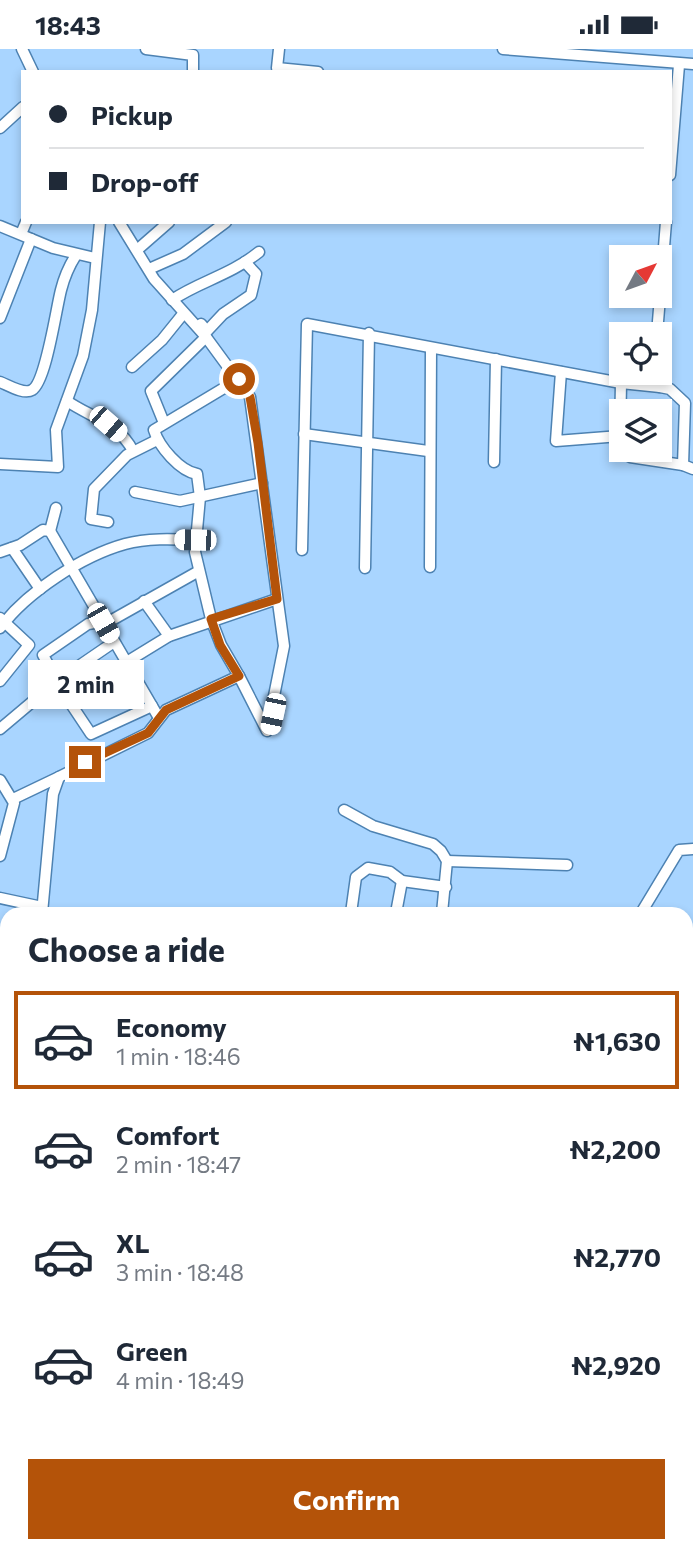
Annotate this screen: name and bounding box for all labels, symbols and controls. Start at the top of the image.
text: 18:43 [35,9,101,40]
text: Pickup [91,99,173,130]
text: Drop-off [91,166,198,197]
north arrow [609,245,672,308]
map controls [609,245,672,462]
button: locate [609,322,672,385]
route start [223,363,255,395]
button: layers [609,399,672,462]
car [86,402,131,446]
car [174,529,217,551]
car [84,600,123,646]
callout: 2 min [27,661,143,709]
text: 2 min [57,670,115,698]
car [259,691,288,737]
route end [69,746,101,778]
text: Choose a ride [28,929,225,969]
icon: car [32,1009,95,1072]
text: Economy [116,1011,227,1042]
text: ₦1,630 [573,1025,661,1056]
text: 1 min · 18:46 [116,1042,241,1070]
icon: car [32,1117,95,1180]
text: Comfort [116,1119,219,1150]
text: ₦2,200 [570,1133,661,1164]
text: 2 min · 18:47 [116,1150,241,1178]
icon: car [32,1225,95,1288]
text: XL [116,1227,150,1258]
text: ₦2,770 [573,1241,661,1272]
text: 3 min · 18:48 [116,1258,244,1286]
icon: car [32,1333,95,1396]
text: Green [116,1335,188,1366]
text: ₦2,920 [571,1349,661,1380]
text: 4 min · 18:49 [116,1366,245,1394]
button: Confirm [28,1459,665,1539]

